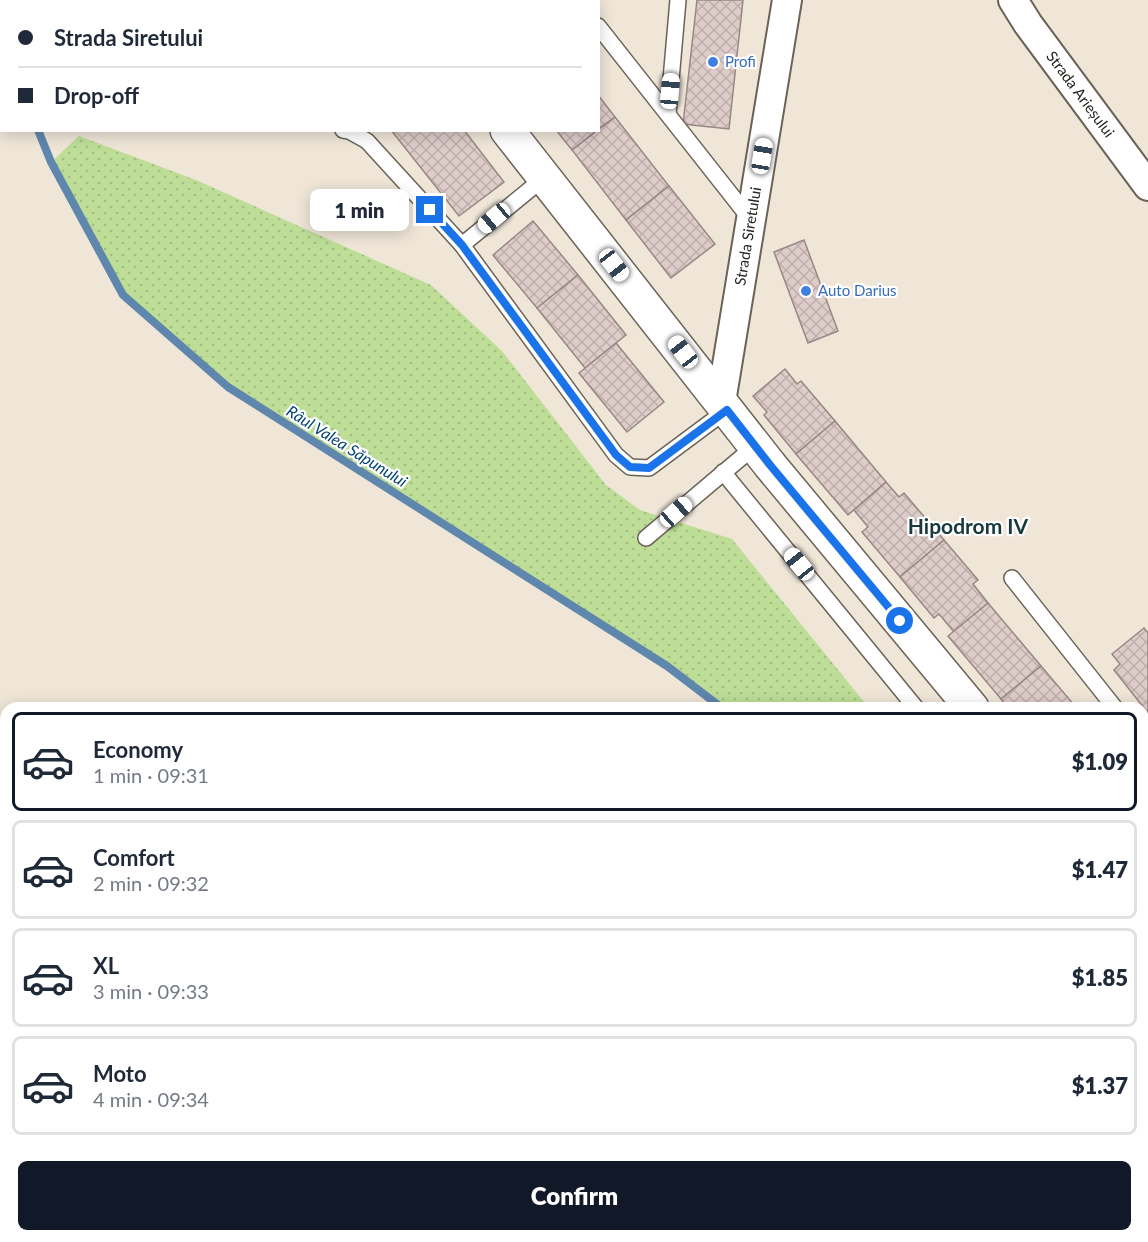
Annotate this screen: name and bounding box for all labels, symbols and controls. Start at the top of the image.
text: Strada Siretului [54,24,203,51]
street label: Strada Arieșului [1043,47,1119,141]
place label: Profi [725,52,756,70]
marker: Profi [706,55,720,69]
car [659,72,681,110]
text: Drop-off [54,82,139,109]
car [750,137,774,175]
street label: Strada Siretului [730,185,764,287]
callout: 1 min [310,189,409,231]
route end [416,196,443,223]
text: 1 min [335,198,384,222]
car [474,200,514,236]
car [596,245,632,285]
place label: Auto Darius [818,281,897,299]
marker: Auto Darius [799,284,813,298]
car [665,332,701,372]
water label: Râul Valea Săpunului [283,401,411,491]
car [657,493,695,531]
district label: Hipodrom IV [908,513,1029,538]
car [781,544,817,584]
route start [886,607,913,634]
icon: car [21,735,75,789]
text: Economy [93,736,183,763]
text: $1.09 [1072,748,1128,775]
text: 1 min · 09:31 [93,763,209,787]
icon: car [21,843,75,897]
text: Comfort [93,844,175,871]
text: $1.47 [1072,856,1128,883]
text: 2 min · 09:32 [93,871,209,895]
icon: car [21,951,75,1005]
text: XL [93,952,119,979]
text: $1.85 [1072,964,1128,991]
text: 3 min · 09:33 [93,979,209,1003]
icon: car [21,1059,75,1113]
text: Moto [93,1060,147,1087]
text: $1.37 [1072,1072,1128,1099]
text: 4 min · 09:34 [93,1087,209,1111]
button: Confirm [18,1161,1131,1230]

